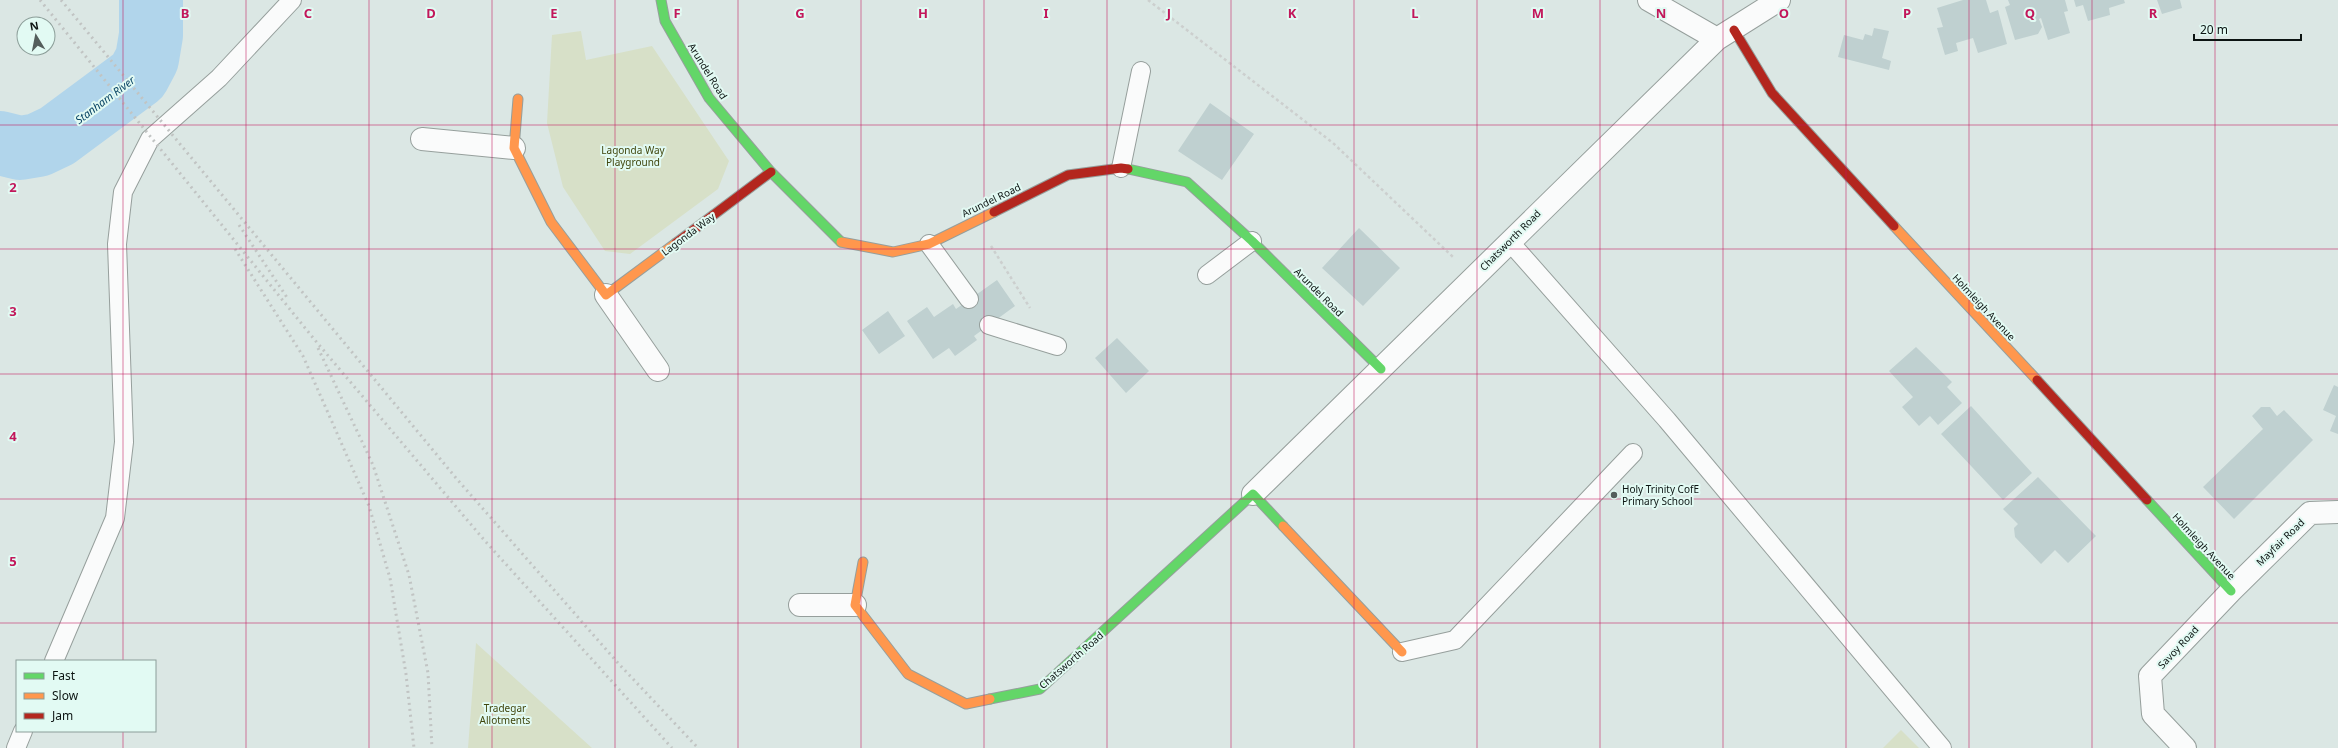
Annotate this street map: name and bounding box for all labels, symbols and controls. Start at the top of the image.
text: B [181,4,189,22]
text: C [304,4,312,22]
text: D [426,4,436,22]
text: E [550,4,558,22]
text: F [673,4,681,22]
text: G [795,4,805,22]
text: H [918,4,928,22]
text: I [1043,4,1049,22]
text: J [1166,4,1171,22]
text: K [1288,4,1297,22]
text: L [1411,4,1419,22]
text: M [1532,4,1544,22]
text: N [1656,4,1666,22]
text: O [1779,4,1789,22]
text: P [1903,4,1911,22]
text: Q [2025,4,2035,22]
text: R [2149,4,2158,22]
north arrow [16,16,56,56]
scale bar [2194,16,2301,42]
text: N [28,17,40,34]
text: 20 m [2200,21,2228,38]
street label: Arundel Road [685,40,731,102]
water label: Stanham River [72,72,138,127]
park label: Lagonda Way Playground [601,143,666,169]
text: 2 [9,178,17,196]
street label: Arundel Road [959,180,1023,220]
street label: Chatsworth Road [1476,206,1544,274]
street label: Lagonda Way [658,209,718,259]
street label: Arundel Road [1291,264,1347,320]
street label: Holmleigh Avenue [1949,271,2019,344]
text: 3 [9,302,17,320]
text: 4 [9,427,17,445]
place label: Holy Trinity CofE Primary School [1622,482,1699,508]
marker: Holy Trinity CofE Primary School [1609,490,1619,500]
street label: Holmleigh Avenue [2169,510,2239,583]
street label: Mayfair Road [2253,515,2307,569]
text: 5 [9,552,17,570]
street label: Savoy Road [2155,623,2201,671]
street label: Chatsworth Road [1036,628,1106,692]
legend [16,660,156,732]
text: Fast [52,667,76,684]
text: Slow [52,687,79,704]
park label: Tradegar Allotments [480,701,531,727]
text: Jam [51,707,73,724]

